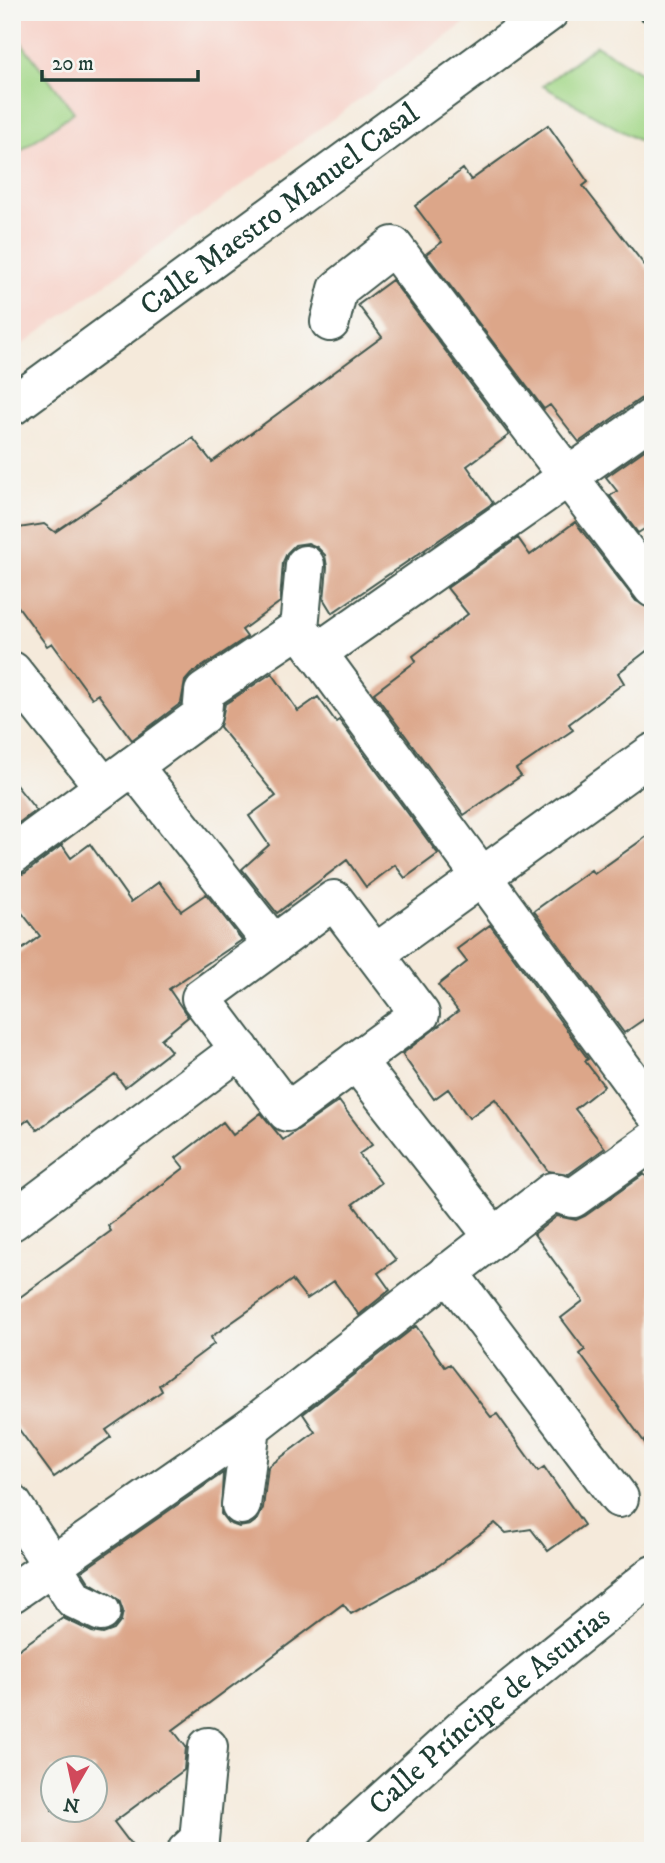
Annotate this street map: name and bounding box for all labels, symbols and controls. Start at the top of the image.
scale bar [42,38,198,82]
text: 20 m [52,51,94,77]
street label: Calle Maestro Manuel Casal [133,95,426,324]
street label: Calle Príncipe de Asturias [361,1598,618,1823]
north arrow [38,1755,108,1825]
text: N [62,1792,81,1817]

